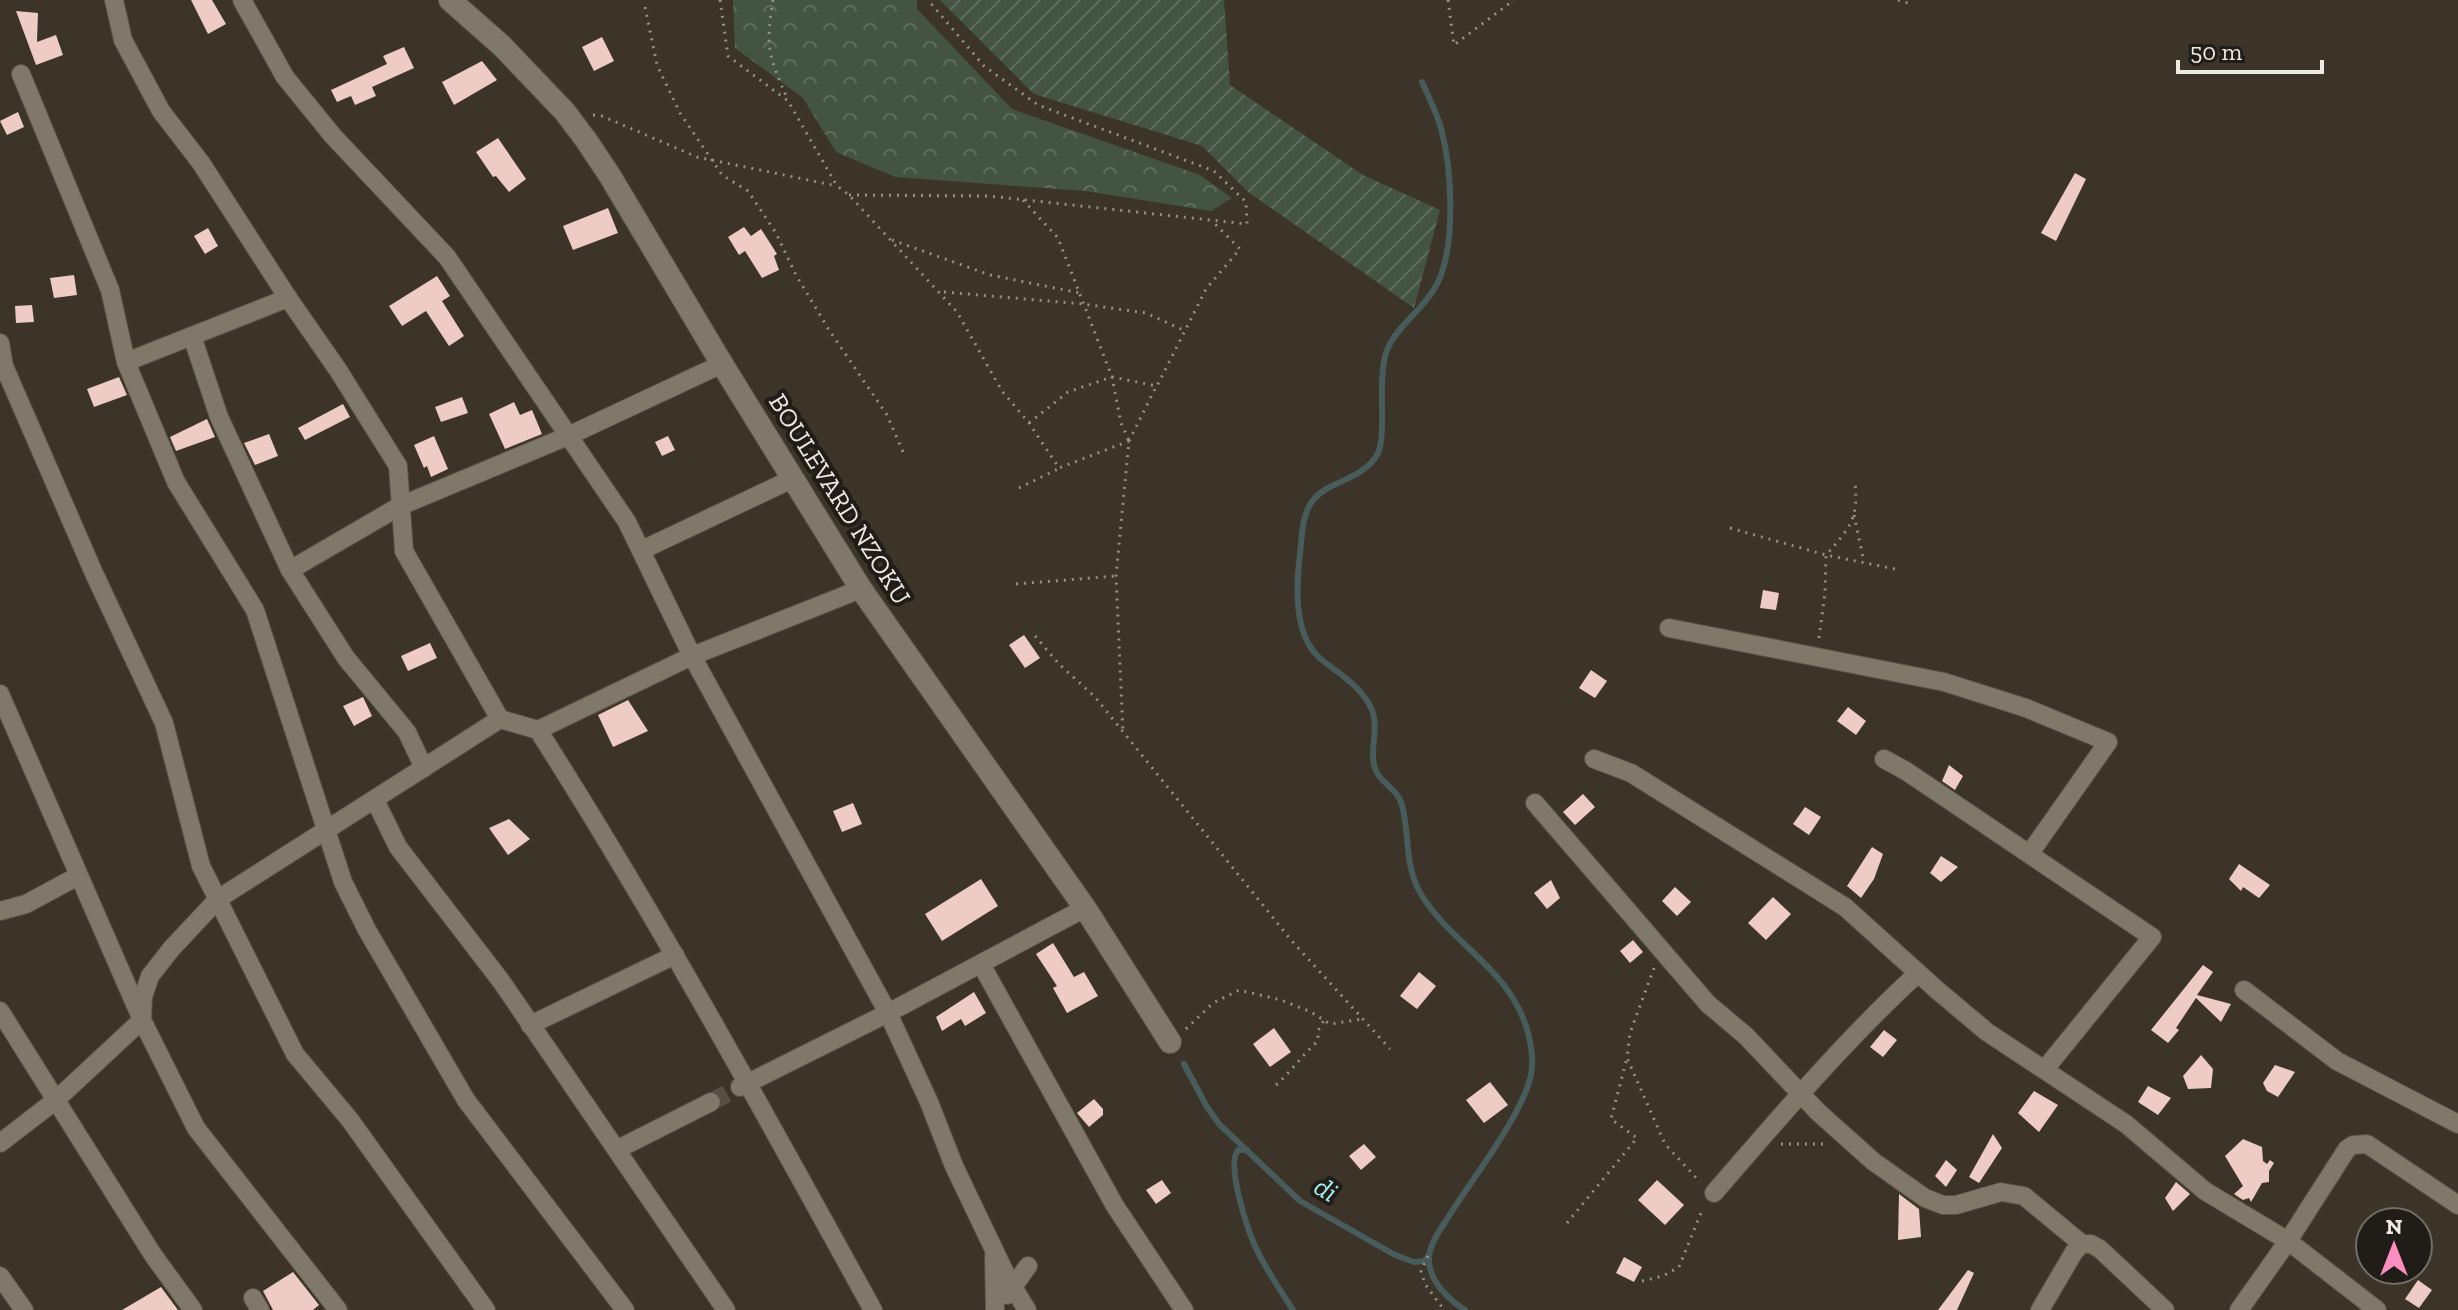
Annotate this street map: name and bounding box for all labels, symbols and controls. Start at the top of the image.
scale bar [2178,24,2322,74]
text: 50 m [2190,37,2243,66]
street label: BOULEVARD NZOKU [762,388,918,610]
water label: di [1308,1169,1344,1209]
north arrow [2354,1206,2434,1286]
text: N [2386,1213,2403,1240]

